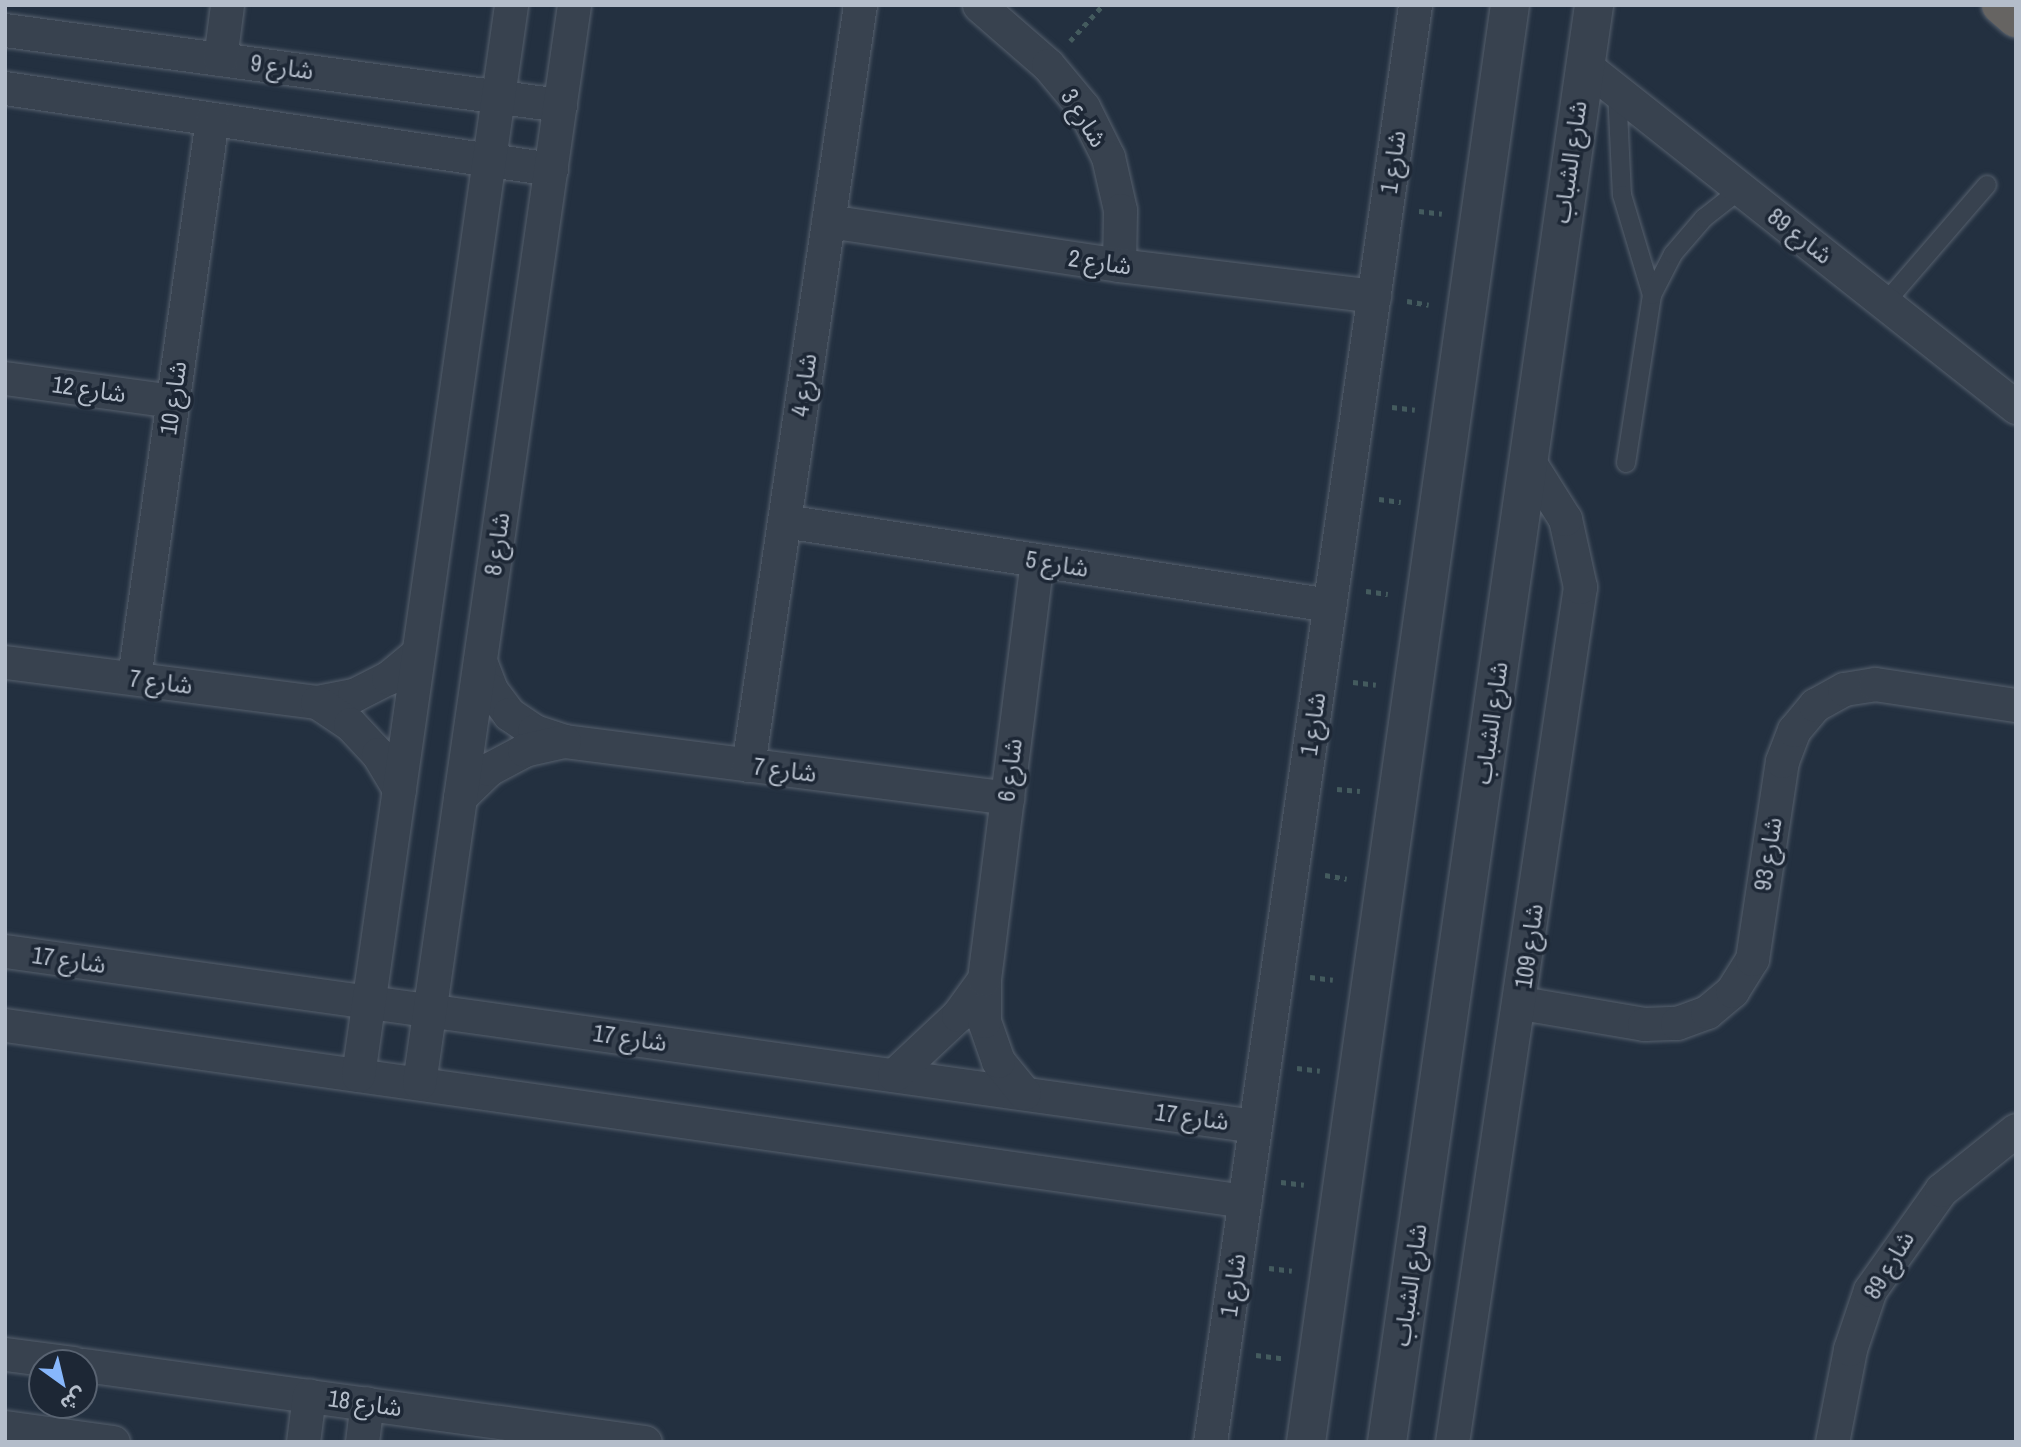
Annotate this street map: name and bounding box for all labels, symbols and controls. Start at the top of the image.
street label: شارع 9 [249,48,315,86]
street label: شارع 3 [1055,84,1113,152]
street label: شارع الشباب [1547,99,1593,225]
street label: شارع 1 [1374,129,1412,195]
street label: شارع 89 [1762,202,1838,270]
street label: شارع 2 [1067,243,1133,281]
street label: شارع 4 [785,352,823,418]
street label: شارع 10 [154,359,192,437]
street label: شارع 12 [50,370,128,408]
street label: شارع 8 [478,511,516,577]
street label: شارع 5 [1024,545,1090,583]
street label: شارع الشباب [1468,660,1514,786]
street label: شارع 7 [128,664,194,700]
street label: شارع 1 [1294,691,1332,757]
street label: شارع 6 [992,737,1028,803]
street label: شارع 7 [752,752,818,788]
street label: شارع 93 [1748,815,1788,893]
street label: شارع 109 [1509,902,1549,990]
street label: شارع 17 [30,941,108,979]
street label: شارع 17 [591,1019,669,1057]
street label: شارع 17 [1153,1098,1231,1136]
street label: شارع الشباب [1387,1222,1433,1348]
street label: شارع 89 [1858,1226,1920,1304]
street label: شارع 1 [1214,1252,1252,1318]
north arrow [28,1349,98,1419]
text: ش [56,1382,92,1418]
street label: شارع 18 [326,1384,404,1422]

